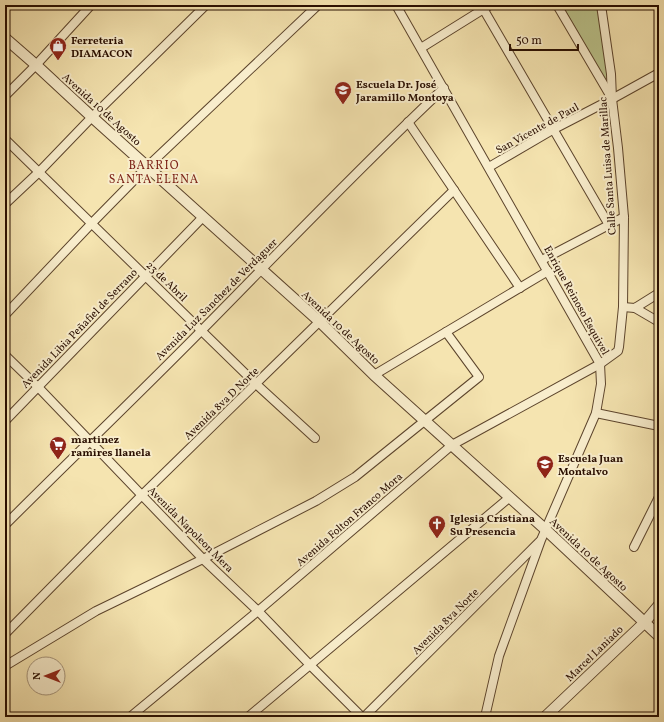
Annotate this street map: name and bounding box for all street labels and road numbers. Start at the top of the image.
street label: Avenida 10 de Agosto [58,70,144,150]
street label: Calle Santa Luisa de Marillac [596,96,621,236]
street label: San Vicente de Paul [493,100,582,158]
street label: Avenida Luz Sanchez de Verdaguer [153,235,282,364]
street label: Enrique Reinoso Esquivel [539,243,612,358]
street label: 23 de Abril [142,259,190,306]
street label: Avenida Libia Peñafiel de Serrano [19,266,142,392]
street label: Avenida 10 de Agosto [298,288,382,368]
street label: Avenida 8va D Norte [181,364,263,444]
street label: Avenida Folton Franco Mora [294,469,407,570]
street label: Avenida Napoleon Mera [144,484,237,577]
street label: Avenida 10 de Agosto [546,515,630,595]
street label: Avenida 8va Norte [409,585,483,659]
street label: Marcel Laniado [563,623,627,686]

